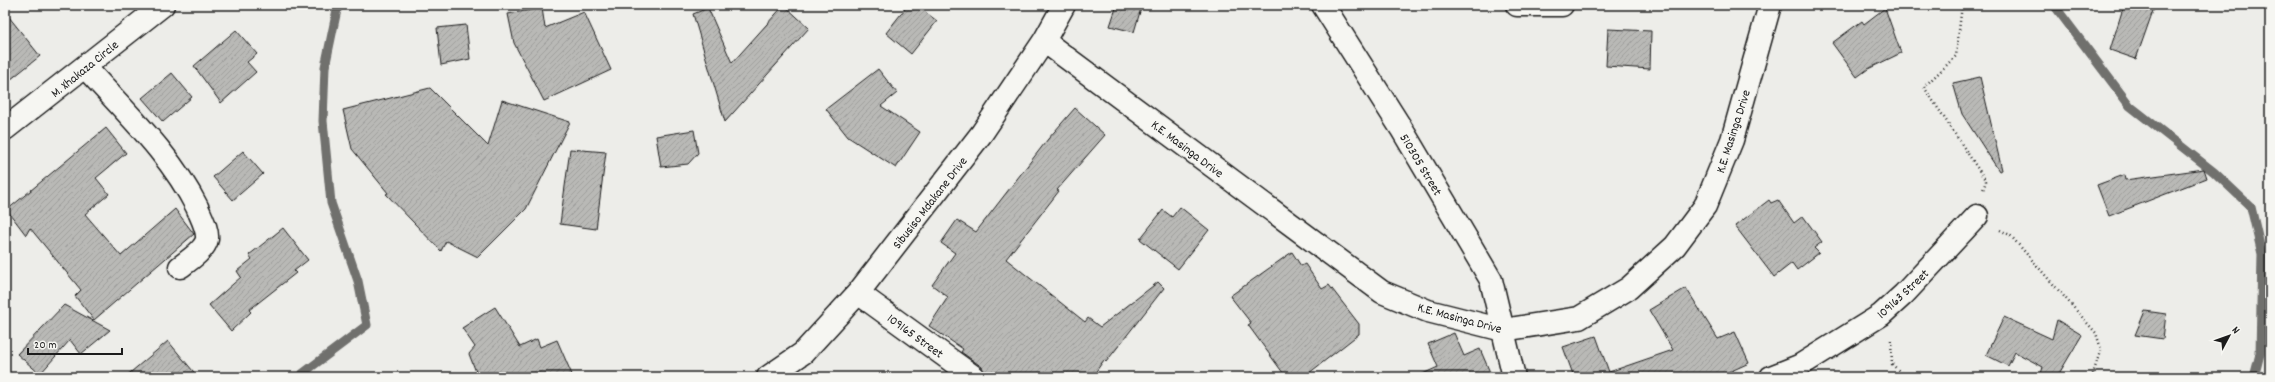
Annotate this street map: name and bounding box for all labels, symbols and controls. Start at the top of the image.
street label: M. Xhakaza Circle [48,36,124,103]
street label: K.E. Masinga Drive [1712,87,1757,176]
street label: K.E. Masinga Drive [1146,116,1227,184]
street label: 510305 Street [1394,131,1446,200]
street label: Sibusiso Mdakane Drive [889,153,973,254]
street label: 109163 Street [1873,265,1934,324]
street label: K.E. Masinga Drive [1415,299,1504,340]
street label: 109165 Street [882,310,947,364]
north arrow [2209,316,2249,356]
text: N [2227,323,2243,338]
scale bar [28,330,122,356]
text: 20 m [34,337,57,354]

